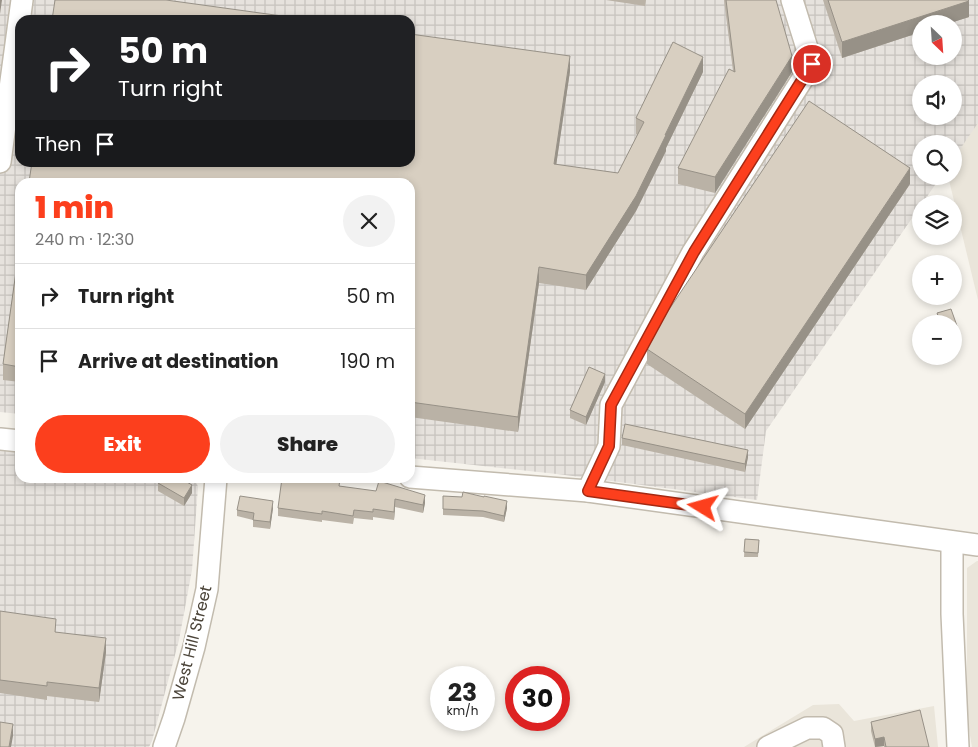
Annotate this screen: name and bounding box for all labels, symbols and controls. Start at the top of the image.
north arrow [912,15,962,65]
map controls [912,15,962,365]
text: 50 m [118,26,208,75]
icon: right [35,35,100,100]
pin [791,43,833,85]
icon: arrive [798,50,826,78]
text: Turn right [118,73,223,104]
button: sound [912,75,962,125]
icon: arrive [91,130,119,158]
text: Then [35,131,81,158]
button: search [912,135,962,185]
text: 1 min [35,186,114,229]
button: close [343,195,395,247]
button: layers [912,195,962,245]
text: 240 m · 12:30 [35,228,134,251]
button: + [912,255,962,305]
icon: right [35,282,63,310]
text: Turn right [78,283,174,310]
text: 50 m [346,283,395,310]
button: − [912,315,962,365]
icon: arrive [35,347,63,375]
text: Arrive at destination [78,348,279,375]
text: 190 m [340,348,395,375]
button: Exit [35,415,210,473]
button: Share [220,415,395,473]
position arrow [676,480,728,532]
street label: West Hill Street [167,583,217,703]
speed limit sign: 30 [505,666,570,731]
text: 23 [448,675,477,710]
text: km/h [447,702,478,719]

